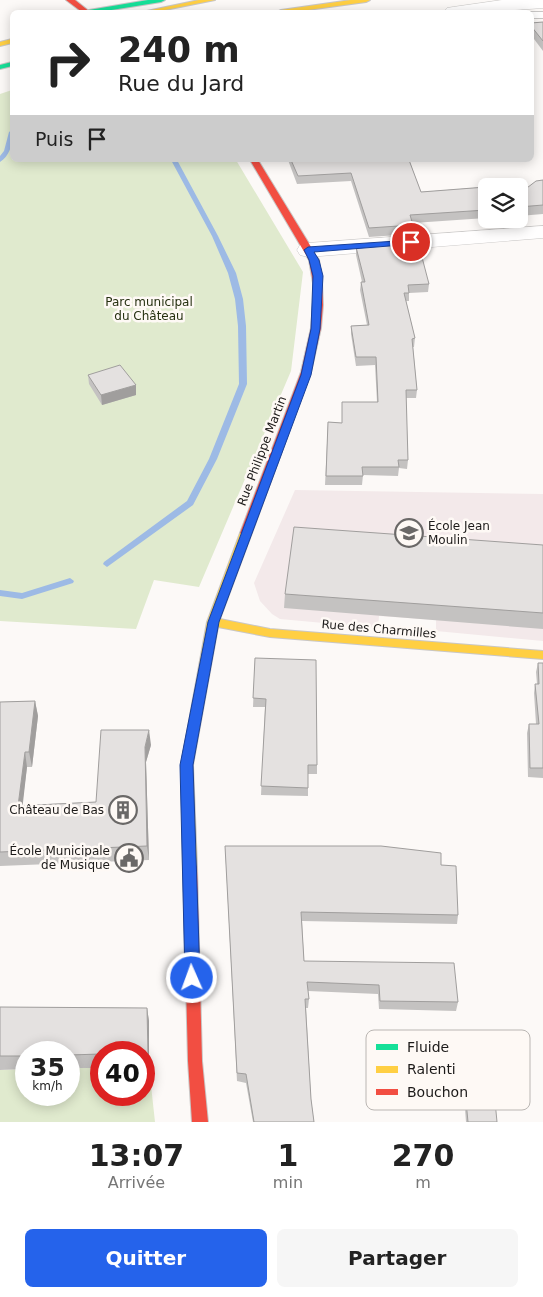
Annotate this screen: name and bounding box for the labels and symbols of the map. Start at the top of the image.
pin [390,221,432,263]
park label: Parc municipal du Château [105,295,193,323]
street label: Rue Philippe Martin [235,394,289,508]
school or university icon: École Jean Moulin [394,518,424,548]
place label: École Jean Moulin [428,518,490,547]
street label: Rue des Charmilles [321,617,437,641]
building icon: Château de Bas [108,795,138,825]
place label: Château de Bas [9,803,104,817]
place label: École Municipale de Musique [9,843,110,872]
public building icon: École Municipale de Musique [114,843,144,873]
position arrow [165,951,217,1003]
legend [366,1030,530,1110]
text: Fluide [407,1039,449,1055]
speed limit sign: 40 [90,1041,155,1106]
text: Ralenti [407,1061,456,1077]
text: Bouchon [407,1084,468,1100]

